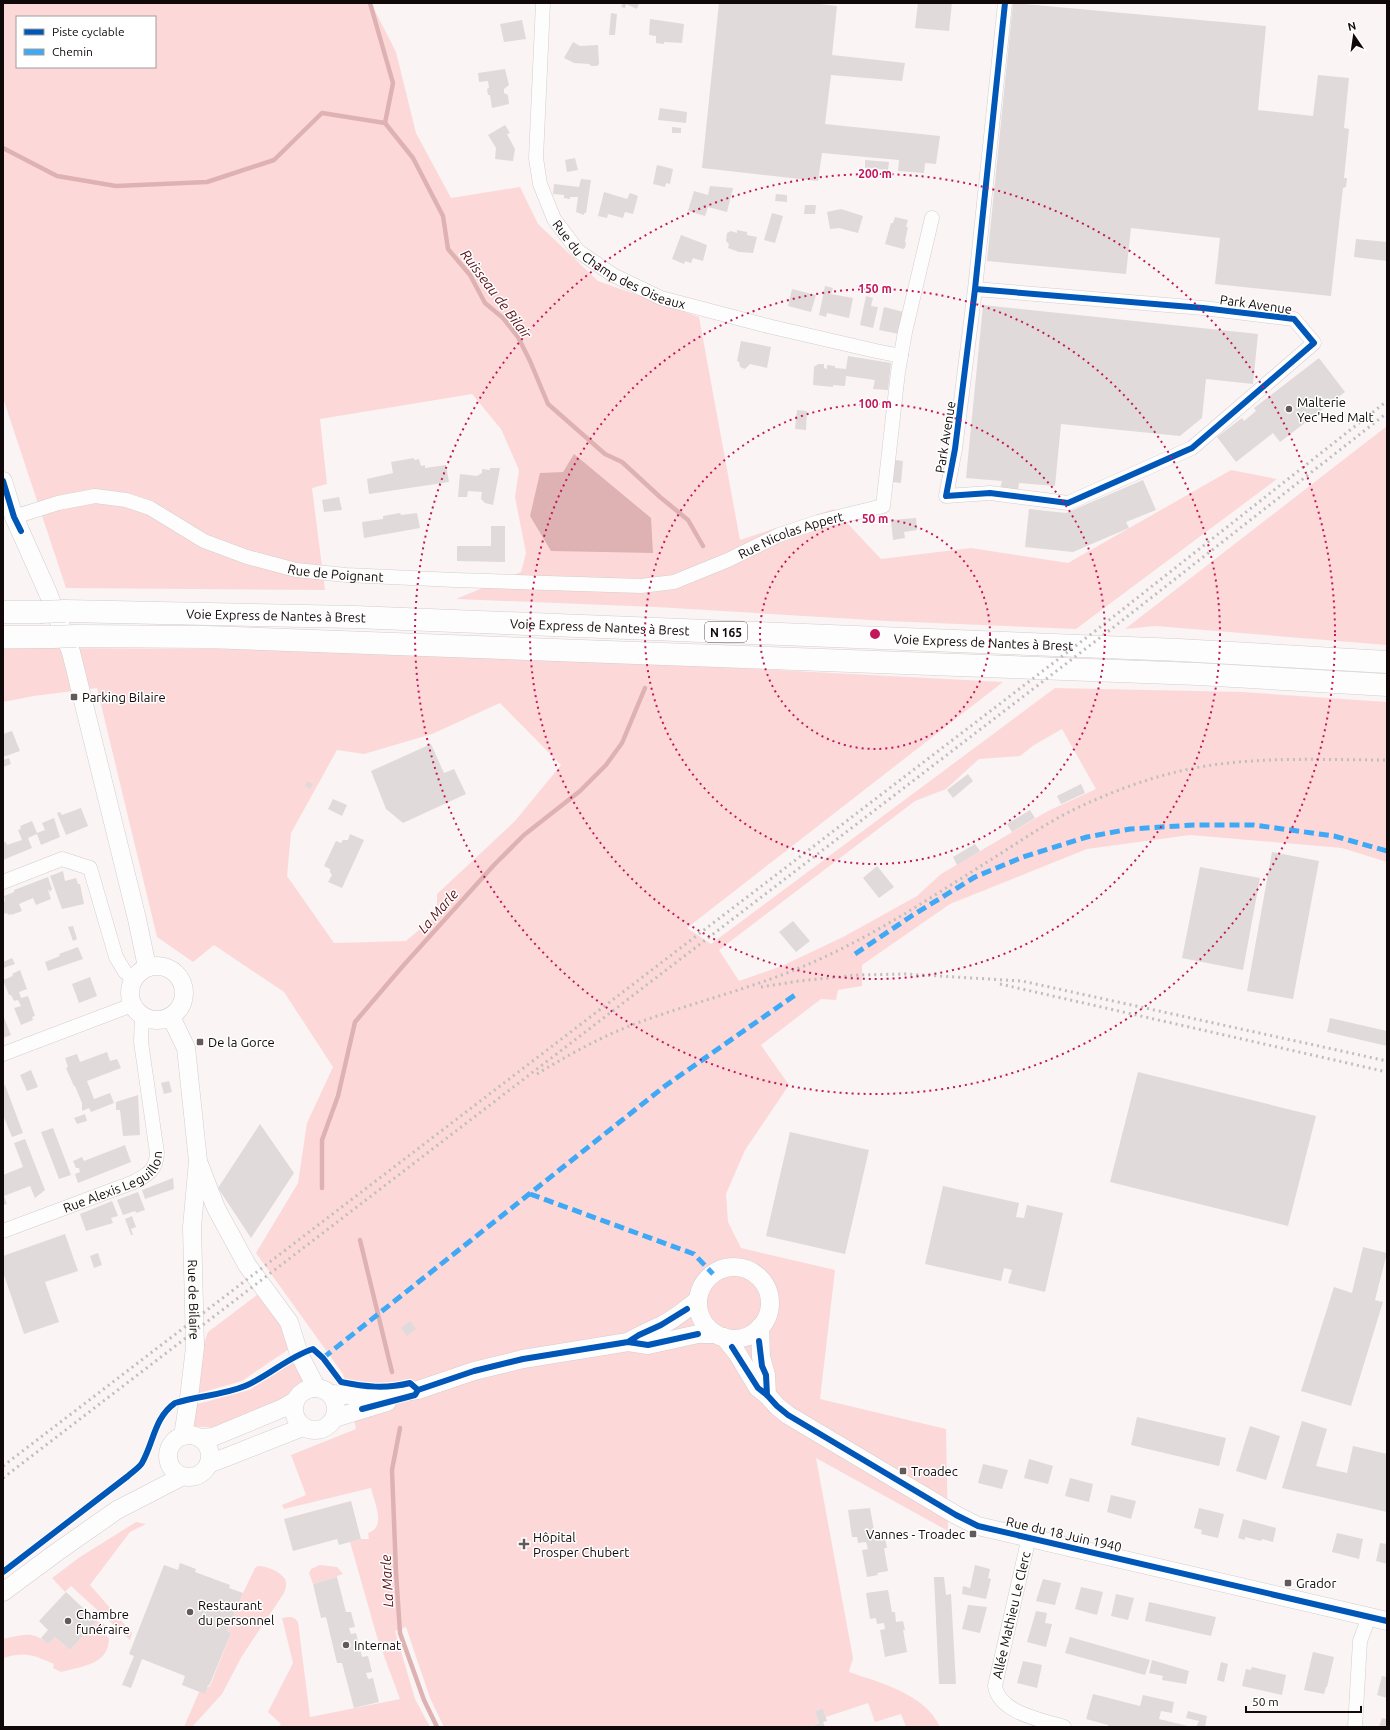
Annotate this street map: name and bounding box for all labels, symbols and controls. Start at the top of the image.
legend [16,16,156,68]
north arrow [1334,16,1374,56]
text: N [1346,19,1357,33]
text: Piste cyclable [52,25,125,38]
text: Chemin [52,45,93,58]
text: 200 m [858,167,892,180]
street label: Rue du Champ des Oiseaux [550,217,688,311]
water label: Ruisseau de Bilair [457,246,535,342]
text: 150 m [858,282,892,295]
street label: Park Avenue [1219,292,1293,316]
place label: Malterie Yec'Hed Malt [1297,395,1374,424]
text: 100 m [858,397,892,410]
street label: Park Avenue [932,400,958,474]
marker: Malterie Yec'Hed Malt [1284,404,1294,414]
street label: Rue Nicolas Appert [736,509,845,561]
text: 50 m [862,512,888,525]
street label: Rue de Poignant [286,561,384,584]
street label: Voie Express de Nantes à Brest [186,607,366,624]
street label: Voie Express de Nantes à Brest [510,616,690,637]
road number: N 165 [705,622,747,642]
centre of rings [868,627,882,641]
street label: Voie Express de Nantes à Brest [893,632,1074,653]
place label: Parking Bilaire [82,690,166,704]
marker: Parking Bilaire [69,692,79,702]
water label: La Marle [415,886,461,936]
place label: De la Gorce [208,1035,275,1049]
marker: De la Gorce [195,1037,205,1047]
street label: Rue Alexis Leguillon [61,1150,164,1215]
street label: Rue de Bilaire [186,1259,202,1340]
place label: Troadec [911,1464,958,1478]
marker: Troadec [898,1466,908,1476]
street label: Rue du 18 Juin 1940 [1005,1514,1123,1554]
place label: Vannes - Troadec [866,1527,965,1541]
marker: Vannes - Troadec [968,1529,978,1539]
place label: Hôpital Prosper Chubert [533,1530,629,1559]
marker: Hôpital Prosper Chubert [518,1538,530,1550]
street label: Allée Mathieu Le Clerc [990,1550,1032,1680]
water label: La Marle [378,1554,396,1608]
place label: Grador [1296,1576,1336,1590]
marker: Grador [1283,1578,1293,1588]
place label: Restaurant du personnel [198,1598,275,1627]
place label: Chambre funéraire [76,1607,130,1636]
marker: Restaurant du personnel [185,1607,195,1617]
marker: Chambre funéraire [63,1616,73,1626]
place label: Internat [354,1638,401,1652]
marker: Internat [341,1640,351,1650]
scale bar [1246,1688,1361,1714]
text: 50 m [1252,1695,1279,1708]

